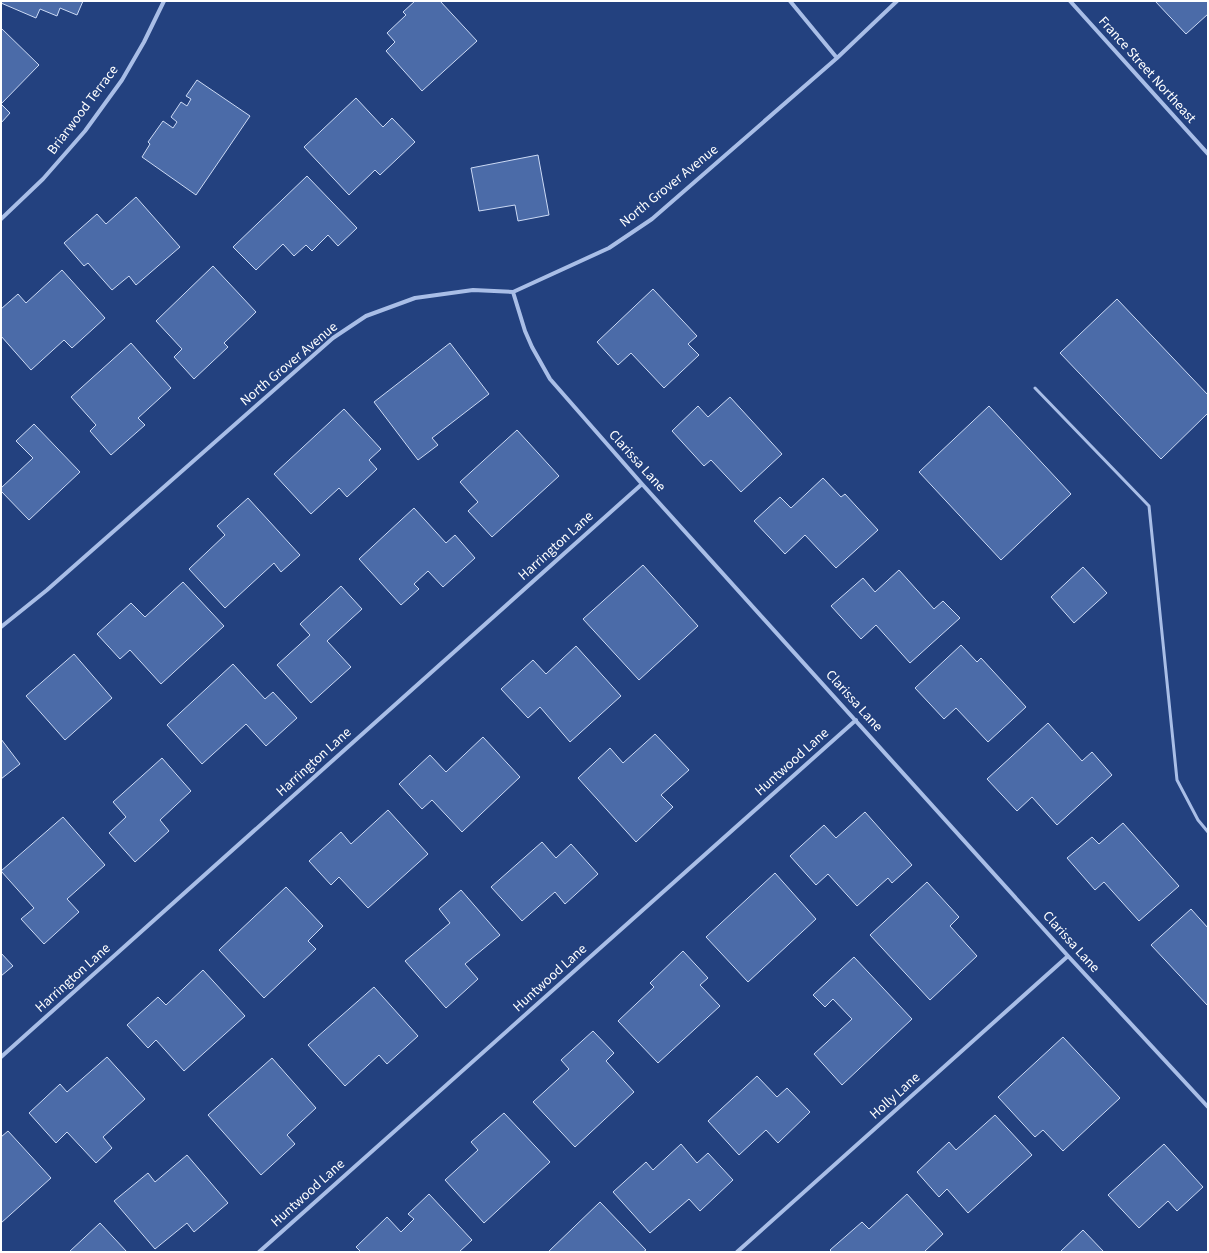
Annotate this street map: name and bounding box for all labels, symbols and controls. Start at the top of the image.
street label: France Street Northeast [1094,12,1201,128]
street label: Briarwood Terrace [43,61,123,159]
street label: North Grover Avenue [615,140,723,232]
street label: North Grover Avenue [236,317,342,411]
street label: Clarissa Lane [604,426,670,496]
street label: Harrington Lane [514,507,598,585]
street label: Clarissa Lane [821,666,887,736]
street label: Harrington Lane [272,723,356,801]
street label: Huntwood Lane [751,723,833,801]
street label: Clarissa Lane [1038,907,1104,977]
street label: Harrington Lane [31,939,115,1017]
street label: Huntwood Lane [509,939,591,1017]
street label: Holly Lane [865,1068,925,1124]
street label: Huntwood Lane [267,1154,349,1232]

